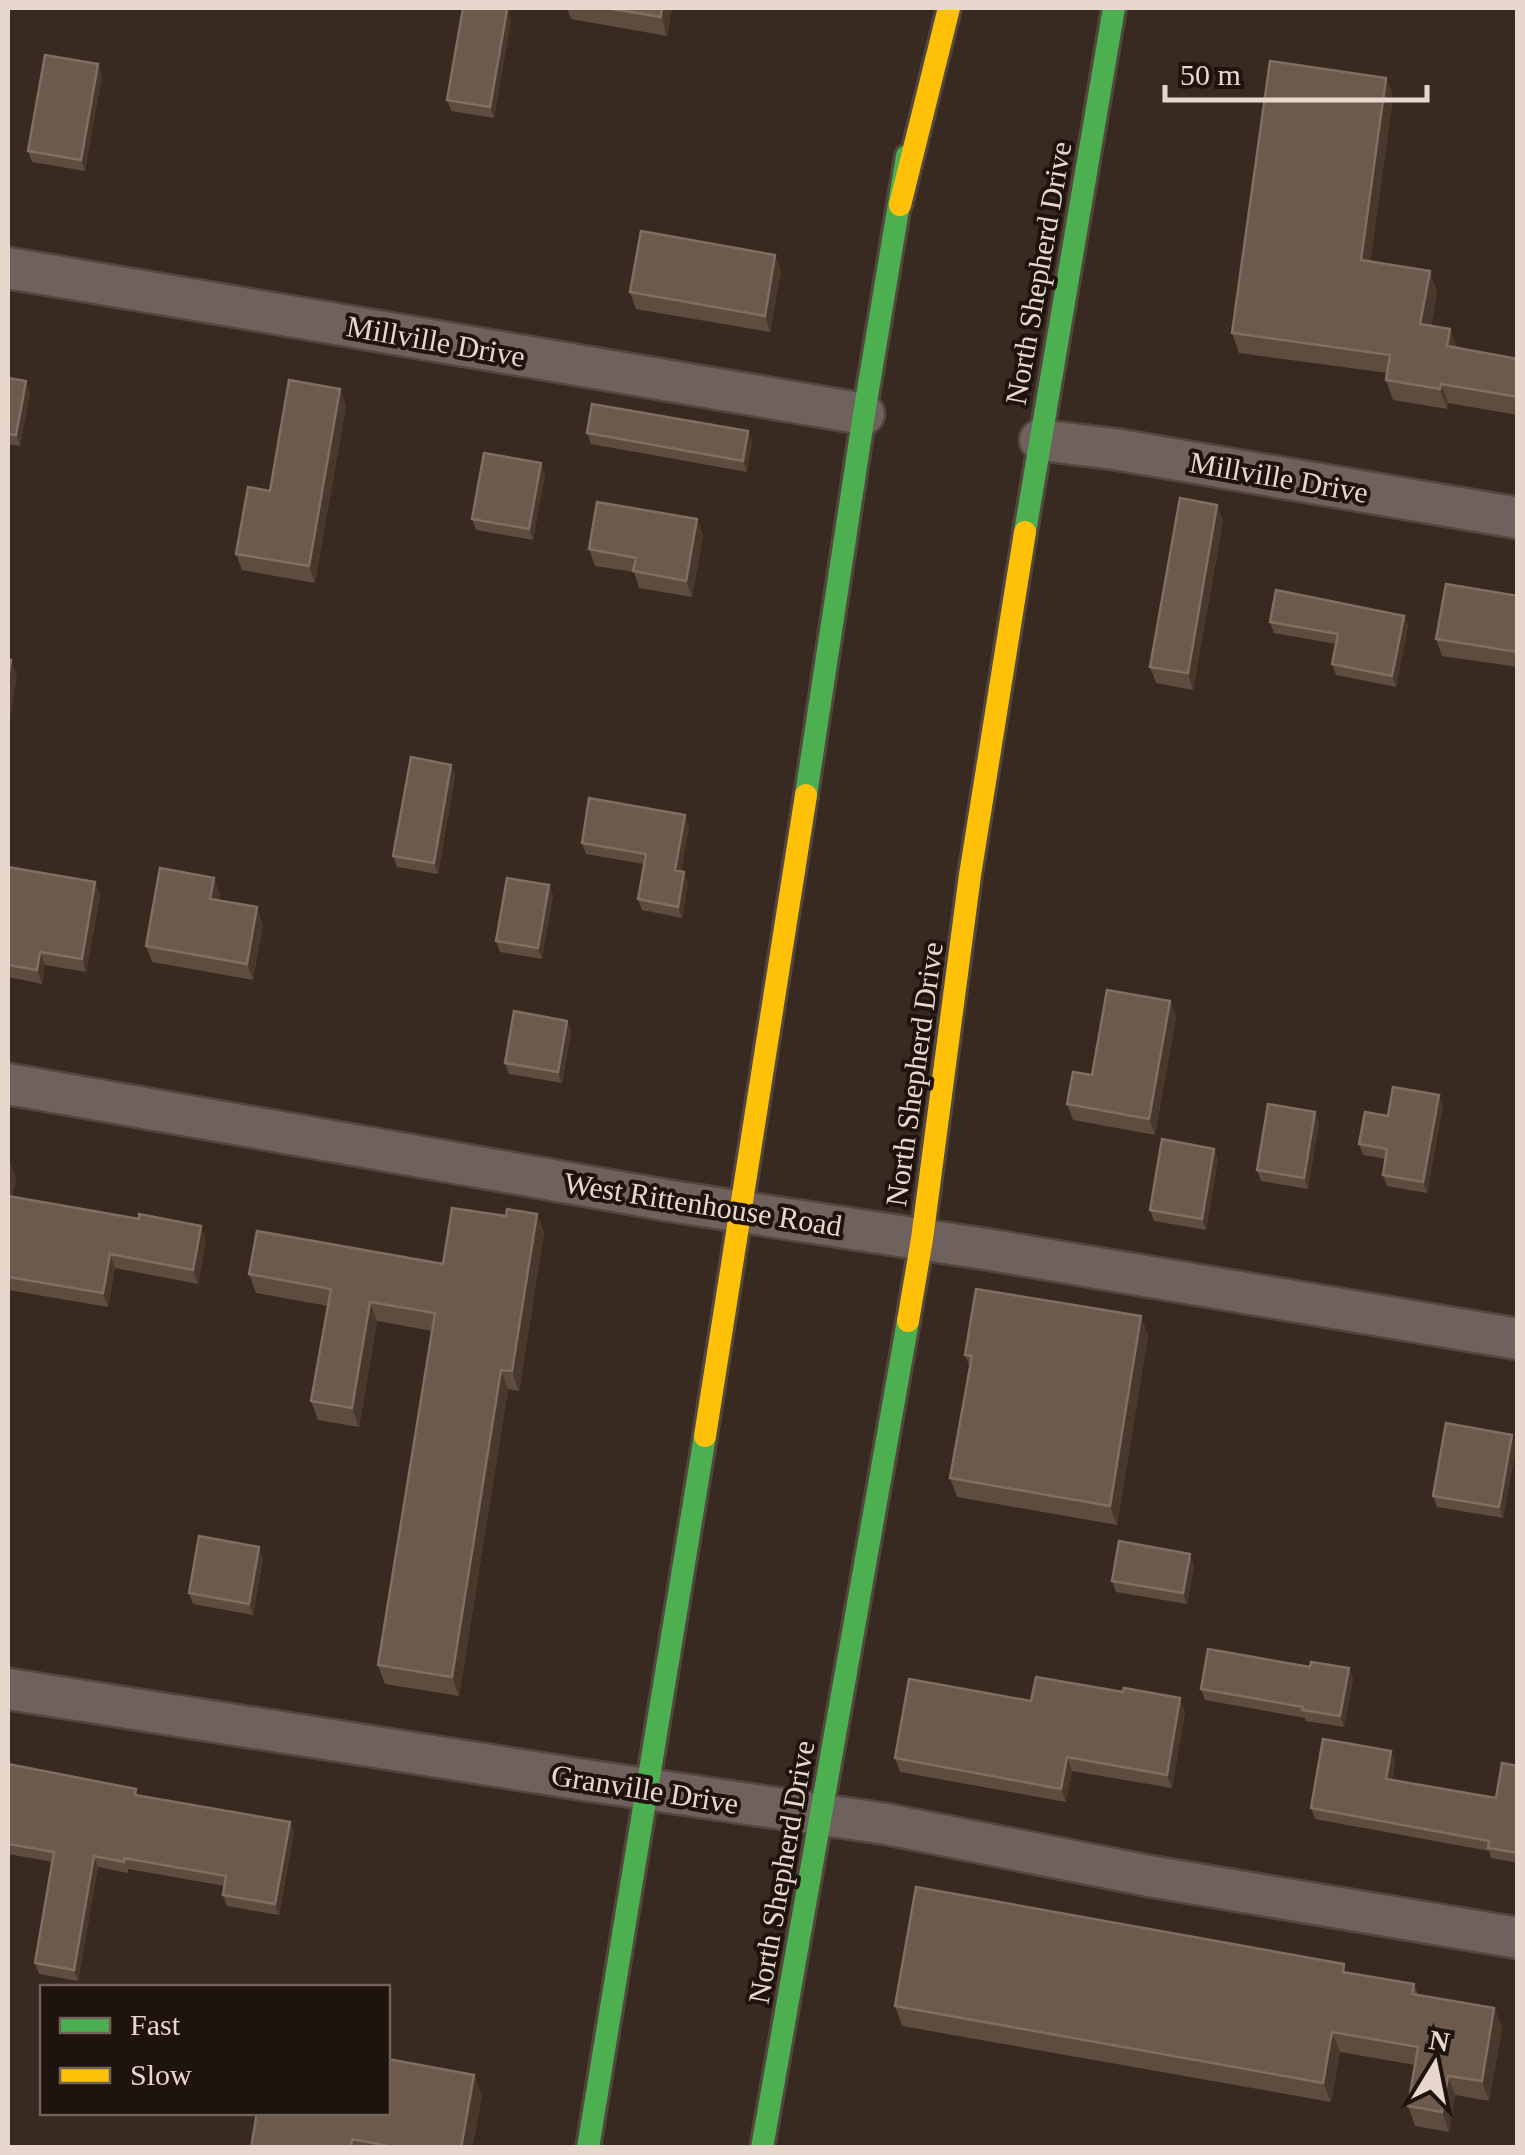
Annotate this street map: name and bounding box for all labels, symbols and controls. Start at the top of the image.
scale bar [1165,40,1428,102]
text: 50 m [1180,58,1241,91]
street label: North Shepherd Drive [999,139,1077,407]
street label: Millville Drive [344,309,528,373]
street label: Millville Drive [1187,445,1371,509]
street label: North Shepherd Drive [879,940,949,1208]
street label: West Rittenhouse Road [562,1166,844,1242]
street label: North Shepherd Drive [742,1738,820,2006]
street label: Granville Drive [549,1758,741,1820]
legend [40,1985,390,2115]
text: Fast [130,2008,181,2041]
north arrow [1385,2015,1485,2115]
text: N [1427,2024,1452,2058]
text: Slow [130,2058,192,2091]

